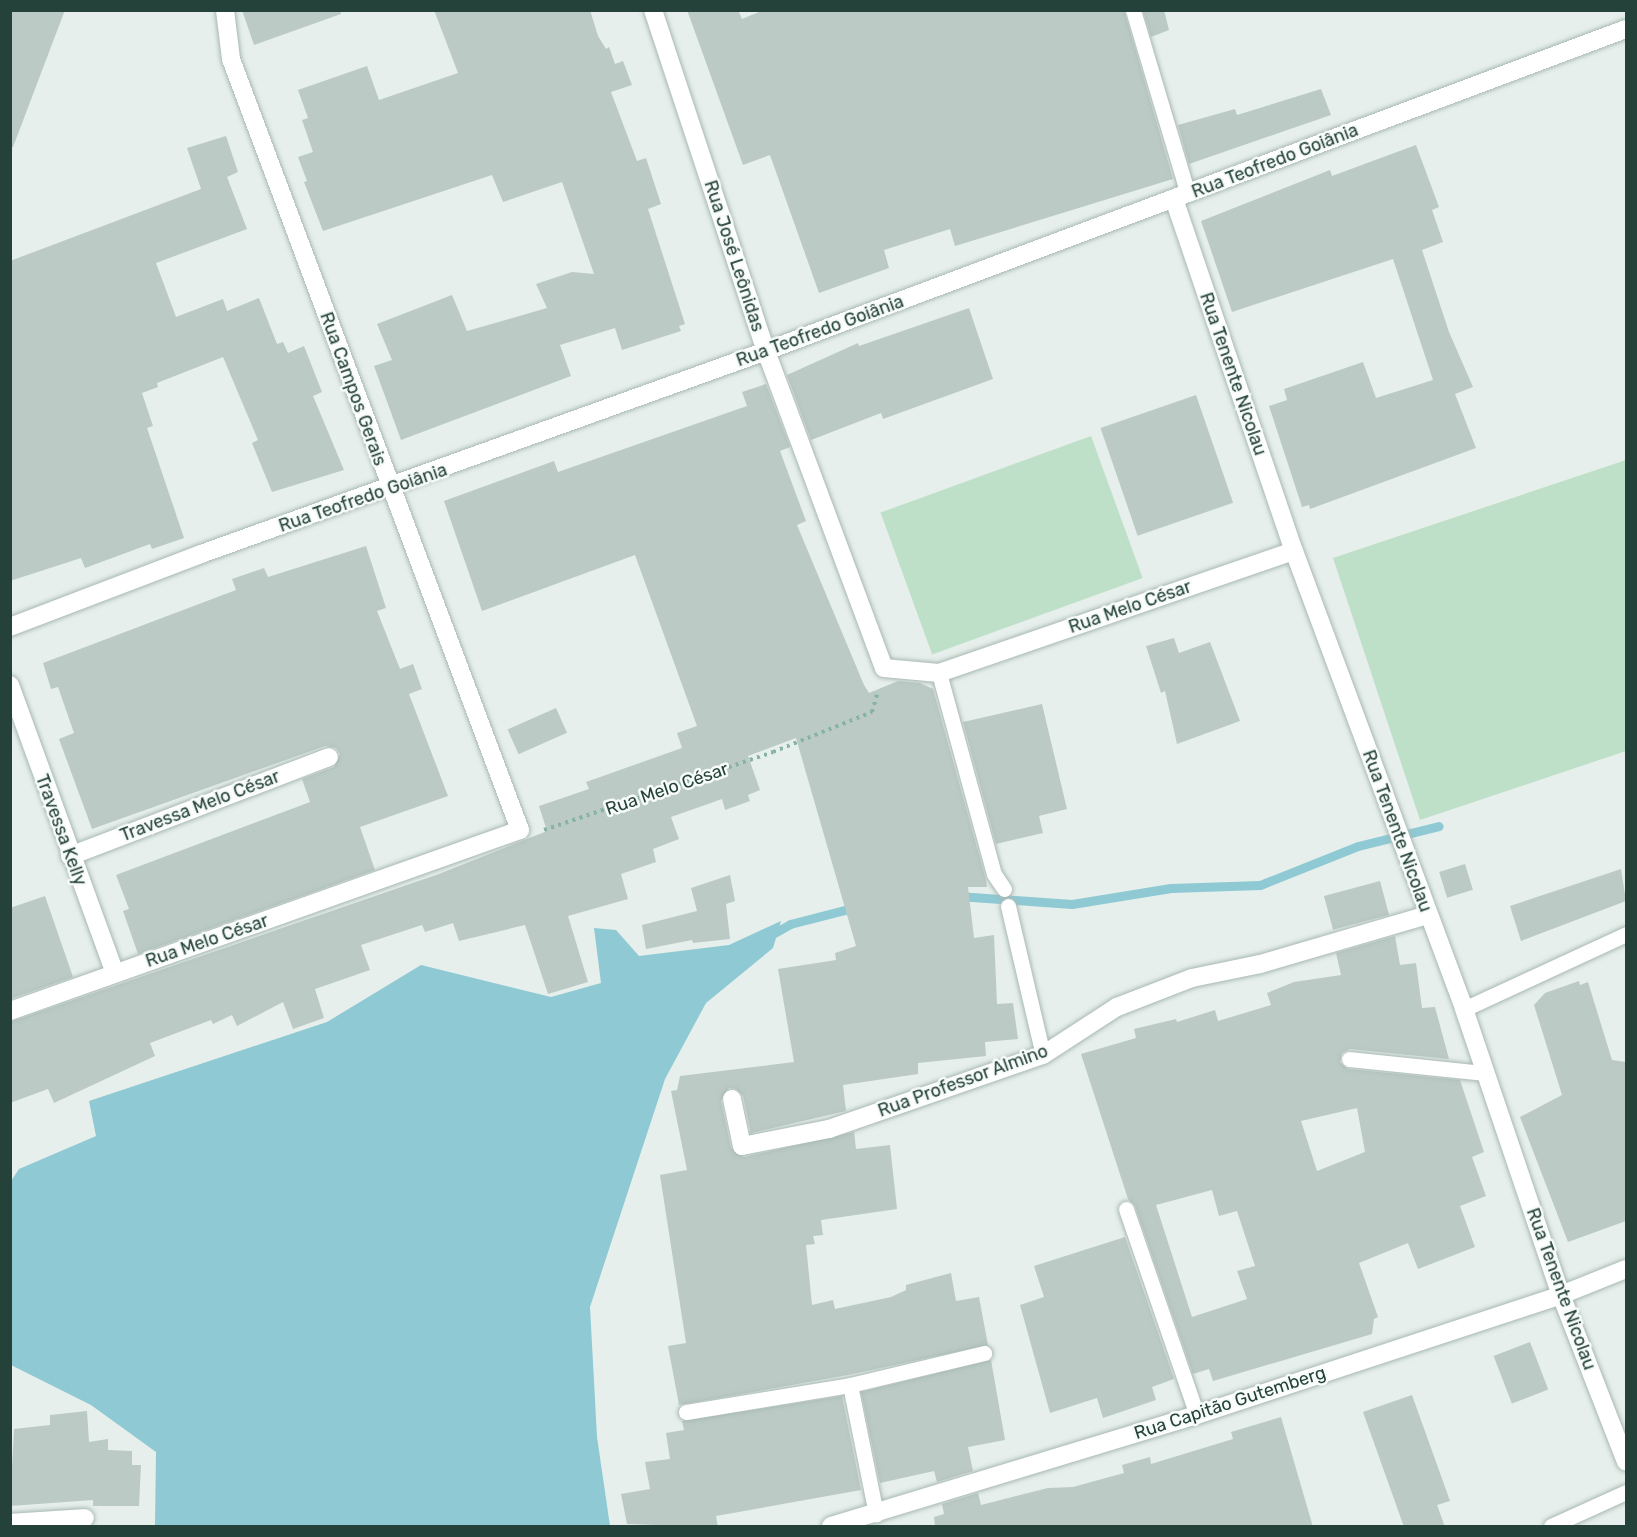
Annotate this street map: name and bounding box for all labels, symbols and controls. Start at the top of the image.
street label: Rua Teofredo Goiânia [1188,119,1362,203]
street label: Rua José Leônidas [699,178,769,334]
street label: Rua Tenente Nicolau [1195,289,1271,459]
street label: Rua Teofredo Goiânia [733,291,907,371]
street label: Rua Campos Gerais [315,309,391,469]
street label: Rua Teofredo Goiânia [276,459,450,537]
street label: Rua Melo César [1066,576,1194,638]
street label: Rua Tenente Nicolau [1358,747,1436,915]
street label: Rua Melo César [603,758,731,820]
street label: Travessa Melo César [117,766,283,846]
street label: Travessa Kelly [31,771,91,889]
street label: Rua Melo César [143,910,271,972]
street label: Rua Professor Almino [875,1040,1051,1122]
street label: Rua Tenente Nicolau [1522,1205,1600,1373]
street label: Rua Capitão Gutemberg [1132,1362,1328,1444]

